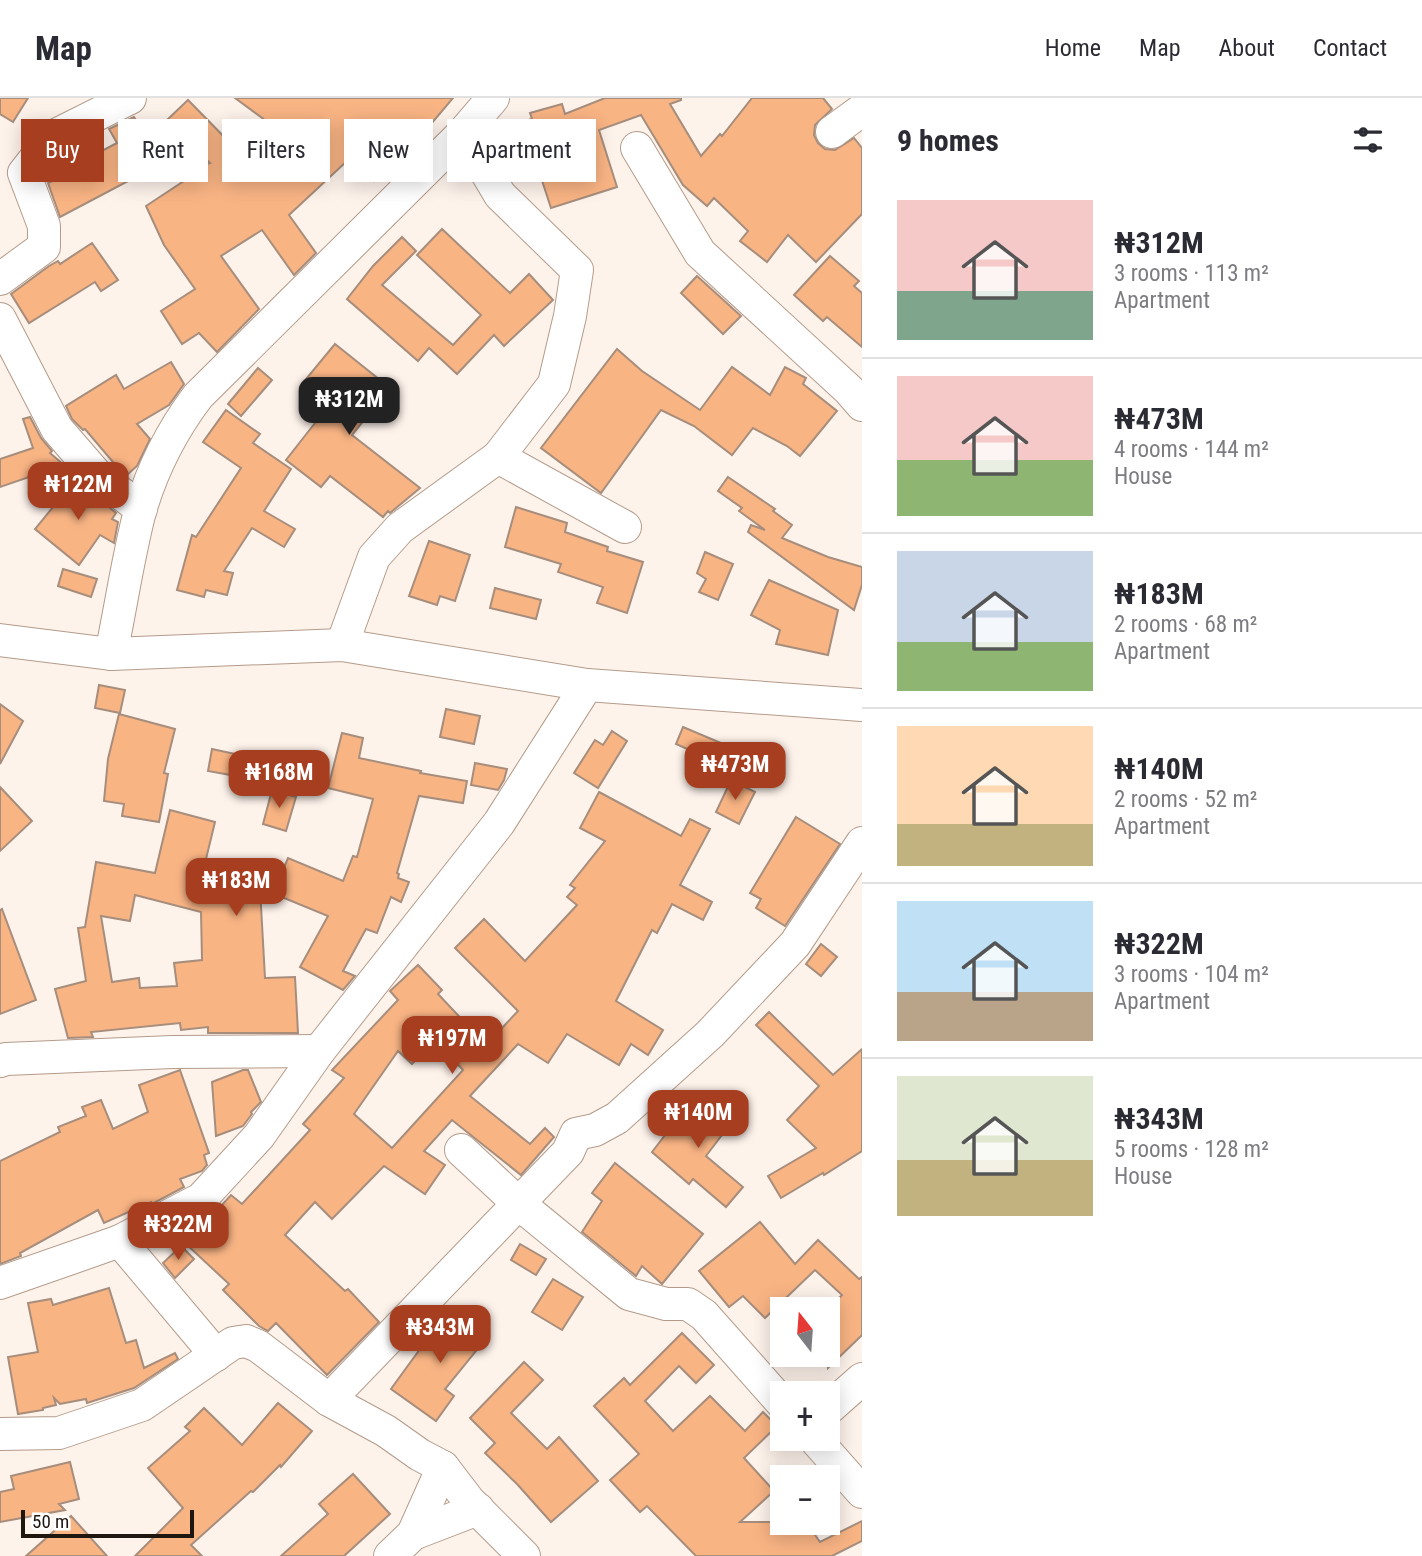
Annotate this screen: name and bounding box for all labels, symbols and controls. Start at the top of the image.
text: Map [35,29,92,68]
text: Home [1045,34,1101,62]
text: Map [1139,34,1181,62]
text: About [1219,34,1275,62]
text: Contact [1313,34,1387,62]
chip: Buy [21,119,104,182]
chip: Rent [118,119,208,182]
chip: Filters [222,119,330,182]
chip: New [344,119,433,182]
chip: Apartment [447,119,596,182]
icon: filters [1349,121,1387,159]
text: 9 homes [897,123,999,158]
text: ₦312M [1114,225,1204,260]
icon: home [953,228,1037,312]
text: 3 rooms · 113 m² [1114,260,1269,287]
text: Apartment [1114,287,1210,314]
pin: ₦312M [300,378,398,437]
text: ₦312M [315,386,383,413]
text: ₦473M [1114,401,1204,436]
icon: home [953,404,1037,488]
text: 4 rooms · 144 m² [1114,436,1269,463]
pin: ₦122M [29,462,127,522]
text: House [1114,463,1172,490]
text: ₦122M [44,471,112,498]
text: ₦183M [1114,576,1204,611]
icon: home [953,579,1037,663]
text: 2 rooms · 68 m² [1114,611,1257,638]
text: Apartment [1114,638,1210,665]
pin: ₦473M [686,742,784,802]
pin: ₦168M [230,750,328,810]
text: ₦473M [701,751,769,778]
text: ₦140M [1114,751,1204,786]
icon: home [953,754,1037,838]
text: ₦168M [245,759,313,786]
text: 2 rooms · 52 m² [1114,786,1257,813]
text: Apartment [1114,813,1210,840]
pin: ₦183M [187,858,285,918]
text: ₦183M [202,867,270,894]
text: ₦322M [1114,926,1204,961]
icon: home [953,929,1037,1013]
text: 3 rooms · 104 m² [1114,961,1269,988]
text: Apartment [1114,988,1210,1015]
pin: ₦197M [403,1016,501,1076]
text: ₦197M [418,1025,486,1052]
pin: ₦140M [649,1090,747,1150]
text: ₦140M [664,1099,732,1126]
text: ₦343M [1114,1101,1204,1136]
icon: home [953,1104,1037,1188]
text: 5 rooms · 128 m² [1114,1136,1269,1163]
text: House [1114,1163,1172,1190]
pin: ₦322M [129,1202,227,1262]
text: ₦322M [144,1211,212,1238]
north arrow [770,1297,840,1367]
map controls [770,1297,840,1535]
pin: ₦343M [391,1306,489,1365]
text: ₦343M [406,1314,474,1341]
button: + [770,1381,840,1451]
button: − [770,1465,840,1535]
scale bar [21,1507,194,1539]
text: 50 m [32,1510,69,1533]

